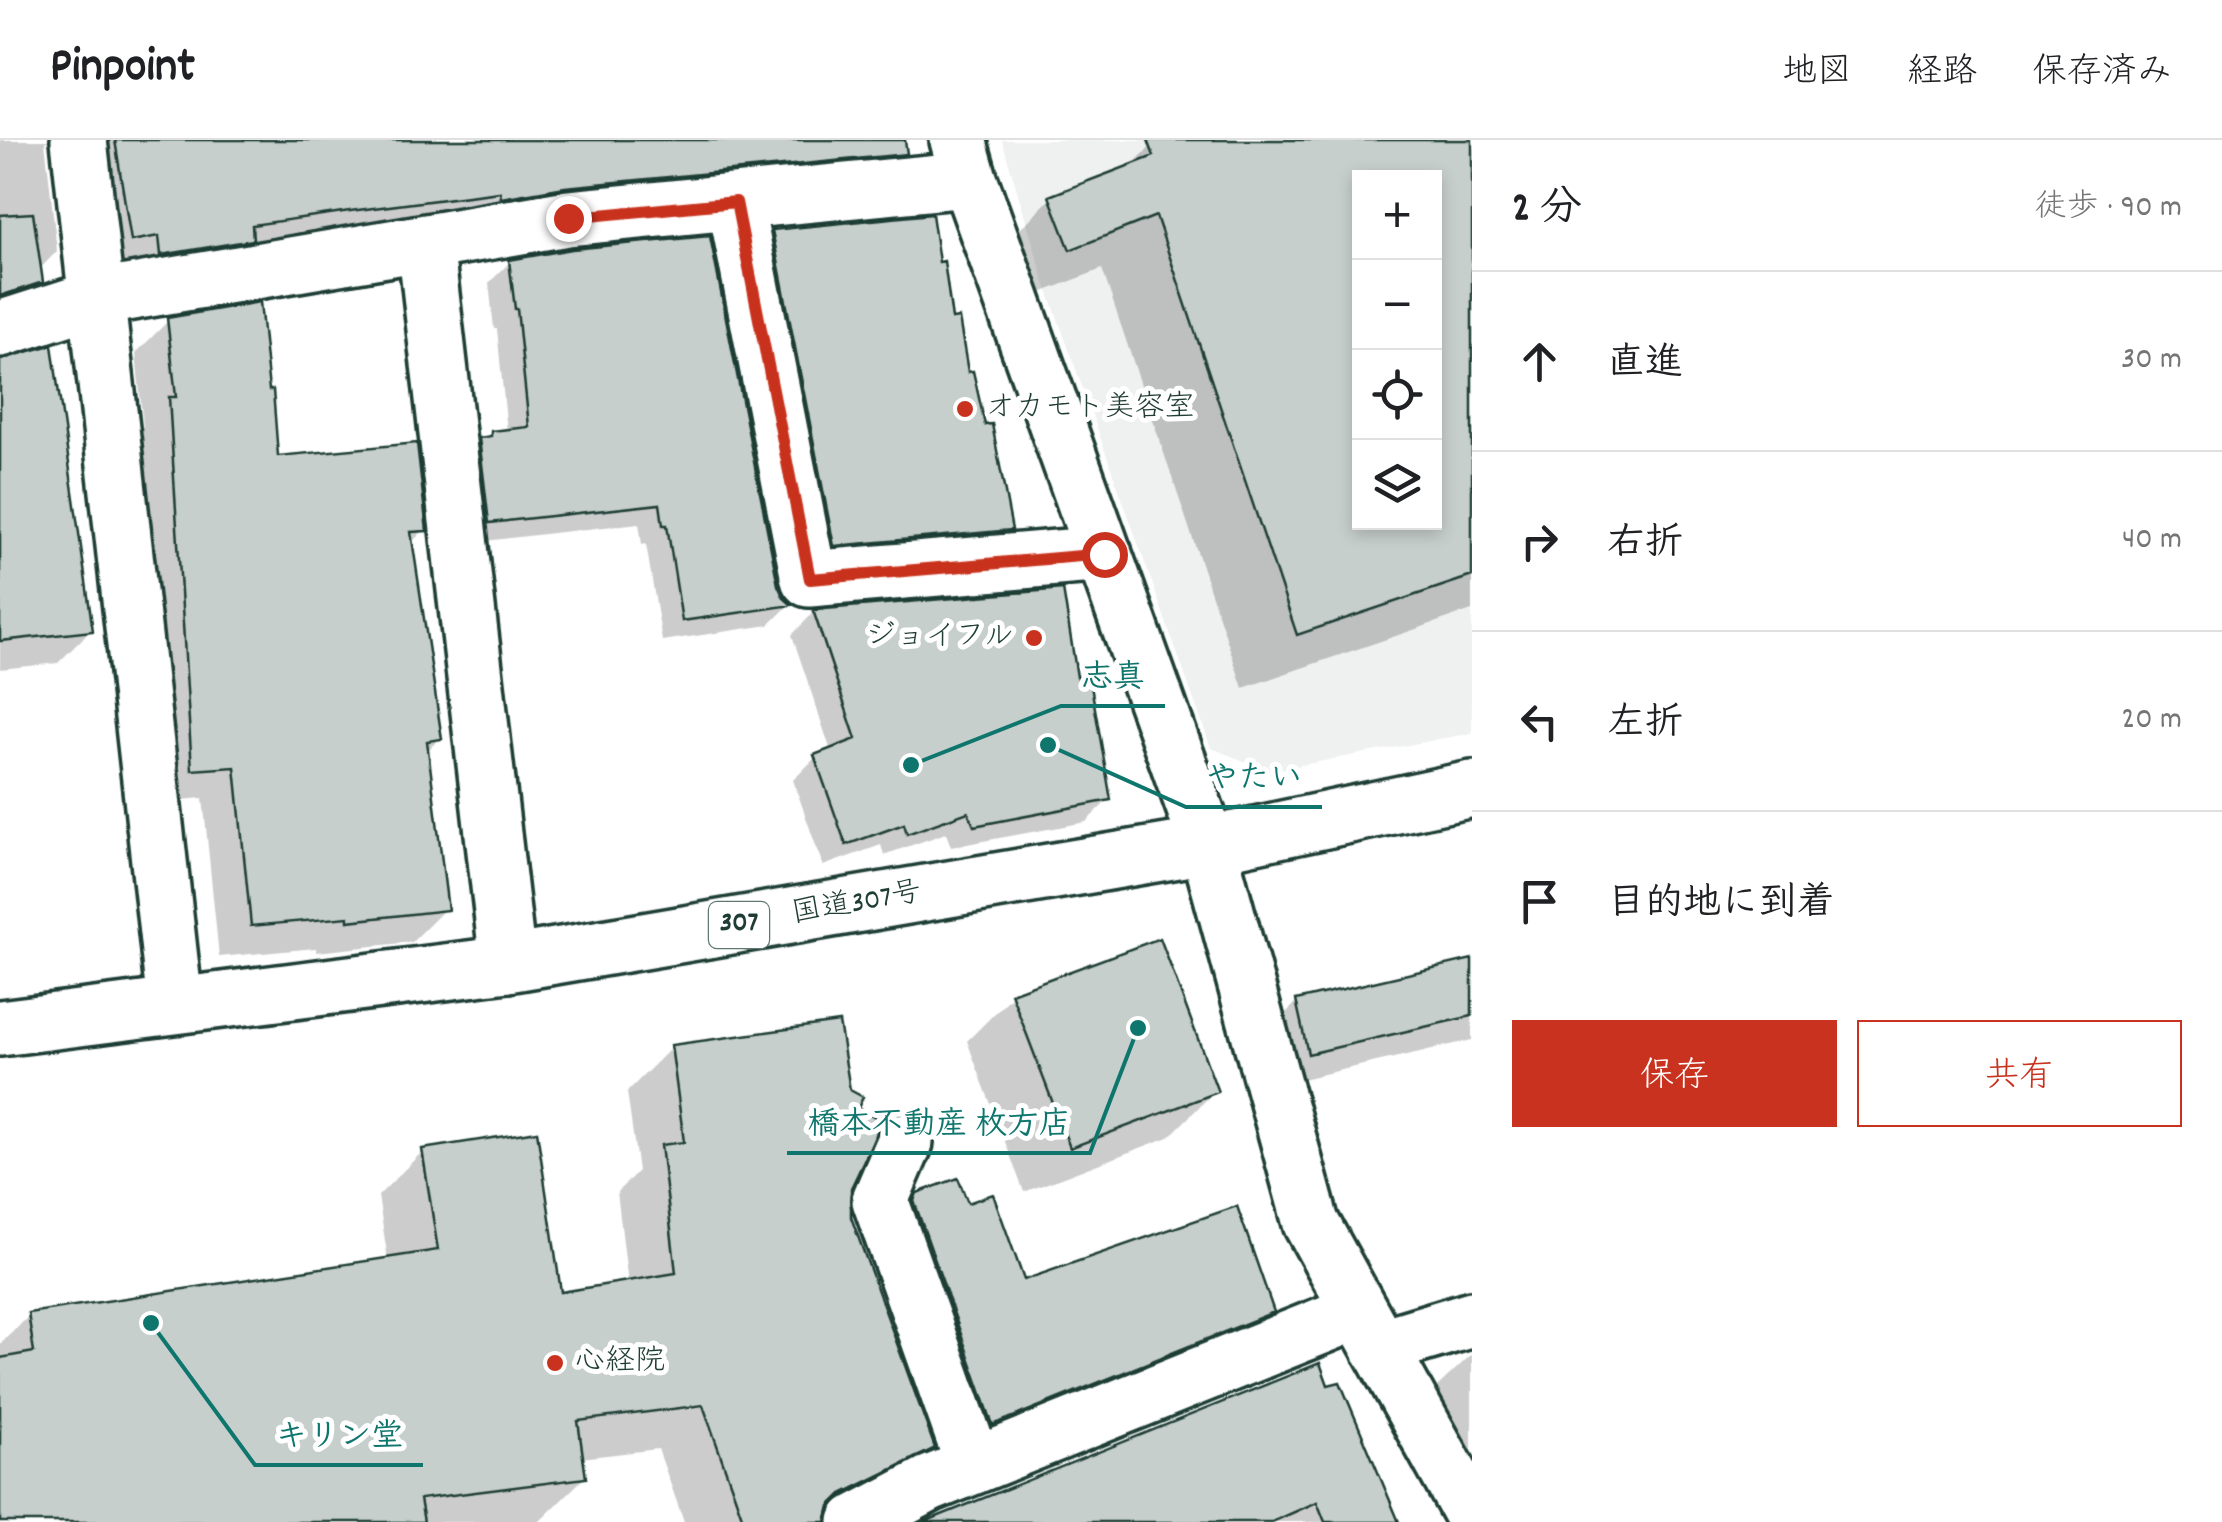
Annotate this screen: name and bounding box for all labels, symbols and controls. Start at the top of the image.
text: Pinpoint [50,35,195,104]
text: 地図 [1782,49,1852,99]
text: 経路 [1907,49,1977,99]
text: 保存済み [2032,49,2172,99]
map controls [1352,170,1442,530]
button: + [1352,170,1442,260]
text: 2 分 [1512,181,1582,241]
text: 徒歩 · 90 m [2035,186,2182,232]
route end [546,196,592,242]
button: − [1352,260,1442,350]
icon: ahead [1512,334,1567,389]
text: 直進 [1607,338,1683,393]
text: 30 m [2121,338,2182,384]
button: locate [1352,350,1442,440]
place label: オカモト美容室 [985,388,1194,431]
marker: オカモト美容室 [954,398,976,420]
button: layers [1352,440,1442,530]
icon: right [1512,514,1567,569]
text: 右折 [1607,518,1683,573]
text: 40 m [2122,518,2182,564]
route start [1082,532,1128,578]
place label: ジョイフル [865,617,1014,660]
marker: ジョイフル [1023,627,1045,649]
callout: 志真 [1061,644,1165,706]
text: 志真 [1081,657,1145,703]
icon: left [1512,694,1567,749]
text: 左折 [1607,698,1683,753]
text: 20 m [2121,698,2182,744]
callout: やたい [1186,745,1322,807]
text: やたい [1206,758,1302,804]
street label: 国道307号 [789,872,925,938]
icon: arrive [1512,874,1567,929]
text: 目的地に到着 [1607,878,1835,933]
road number: 307 [709,902,769,948]
button: 保存 [1512,1020,1837,1127]
button: 共有 [1857,1020,2182,1127]
callout: 橋本不動産 枚方店 [787,1091,1090,1153]
text: 橋本不動産 枚方店 [807,1104,1071,1150]
place label: 心経院 [575,1342,665,1385]
marker: 心経院 [544,1352,566,1374]
callout: キリン堂 [255,1403,423,1465]
text: キリン堂 [275,1416,403,1462]

